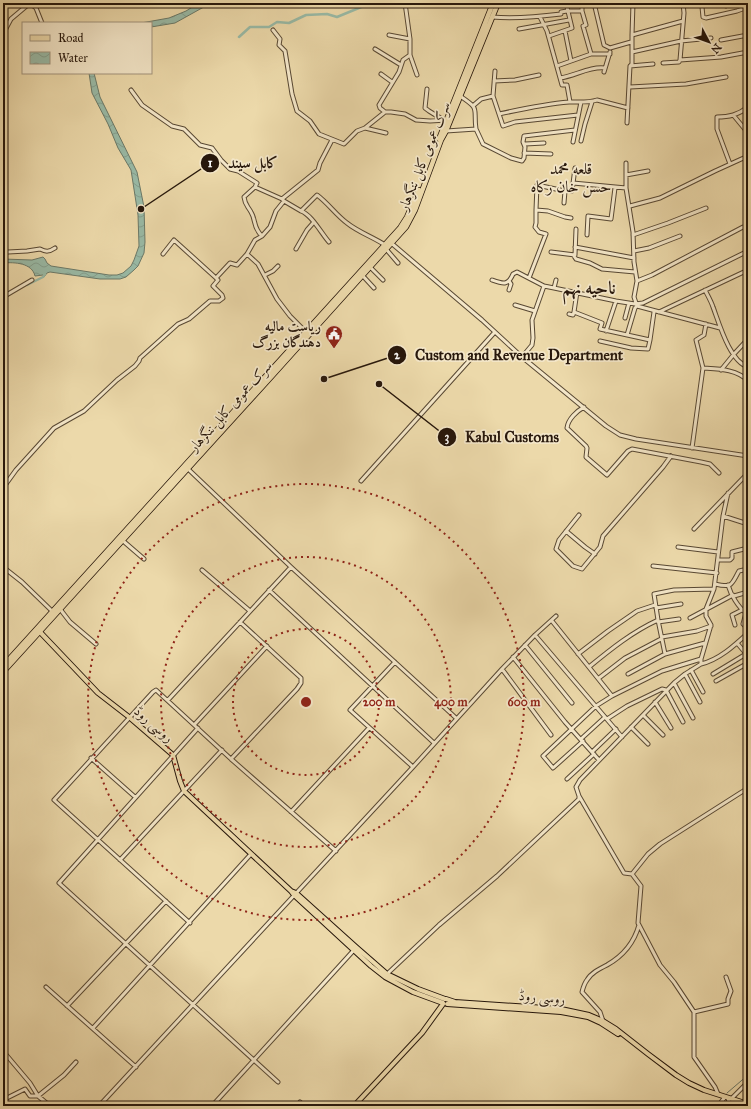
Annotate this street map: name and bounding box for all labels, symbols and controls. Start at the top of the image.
legend [22,22,152,74]
north arrow [689,22,729,62]
text: Road [58,31,84,45]
text: N [708,40,724,57]
text: Water [58,51,88,65]
street label: سرک عمومی کابل ننگرهار [394,99,456,216]
callout: کابل سيند [200,149,286,176]
text: کابل سيند [228,154,278,174]
text: 1 [208,156,213,170]
district label: قلعه محمد حسن خان رکاه [530,159,612,198]
district label: ناحیه نهم [562,277,616,305]
place label: ریاست مالیه دهندگان بزرگ [252,318,321,351]
public building icon: ریاست مالیه دهندگان بزرگ [324,324,344,349]
callout: Custom and Revenue Department [387,342,631,369]
text: Custom and Revenue Department [415,346,624,365]
text: 2 [394,348,401,362]
street label: سرک عمومی کابل ننگرهار [184,357,277,458]
callout: Kabul Customs [437,423,568,450]
text: Kabul Customs [465,428,560,446]
text: 3 [445,430,450,445]
centre of rings [299,695,313,709]
text: 200 m [363,695,396,709]
text: 400 m [434,695,469,710]
text: 600 m [508,695,541,709]
street label: روسی روڈ [130,703,177,747]
street label: روسی روڈ [518,987,566,1009]

